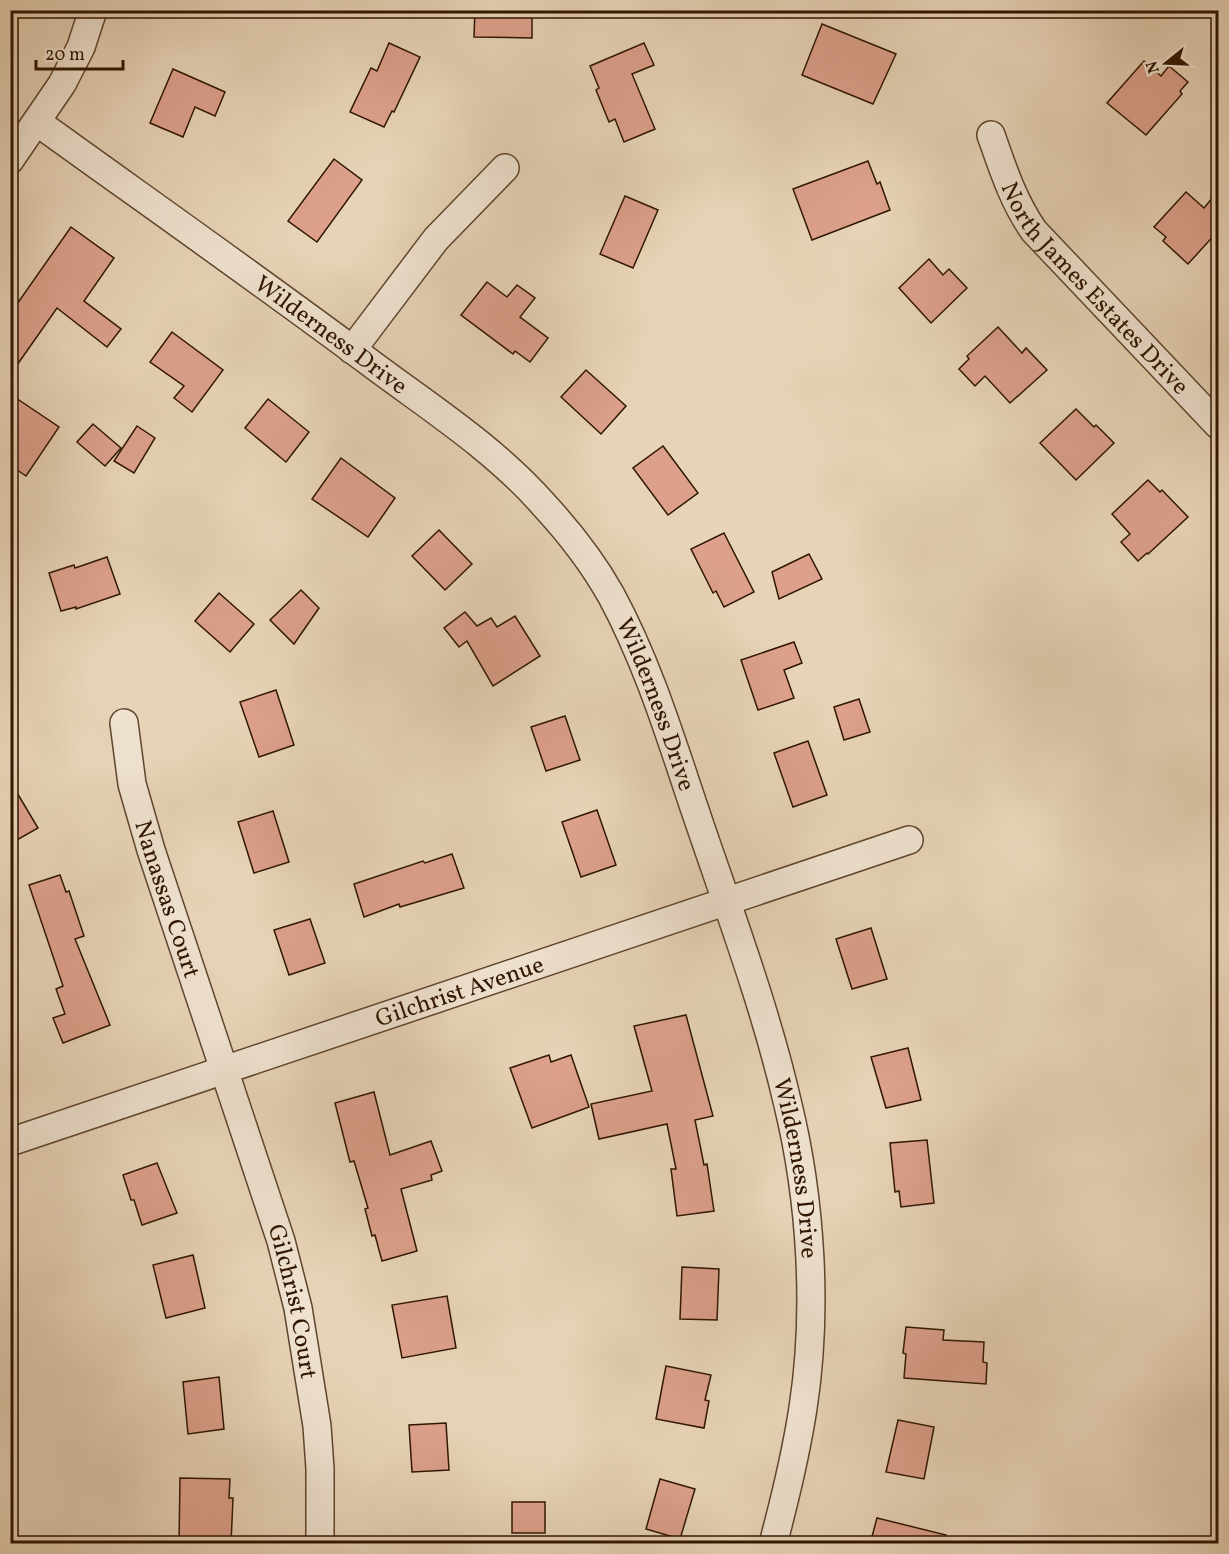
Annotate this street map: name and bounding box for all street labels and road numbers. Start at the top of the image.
street label: North James Estates Drive [991,177,1196,403]
street label: Wilderness Drive [247,268,414,404]
street label: Wilderness Drive [606,613,702,796]
street label: Nanassas Court [124,817,207,983]
street label: Gilchrist Avenue [371,949,549,1037]
street label: Wilderness Drive [763,1075,825,1259]
street label: Gilchrist Court [258,1220,324,1382]

